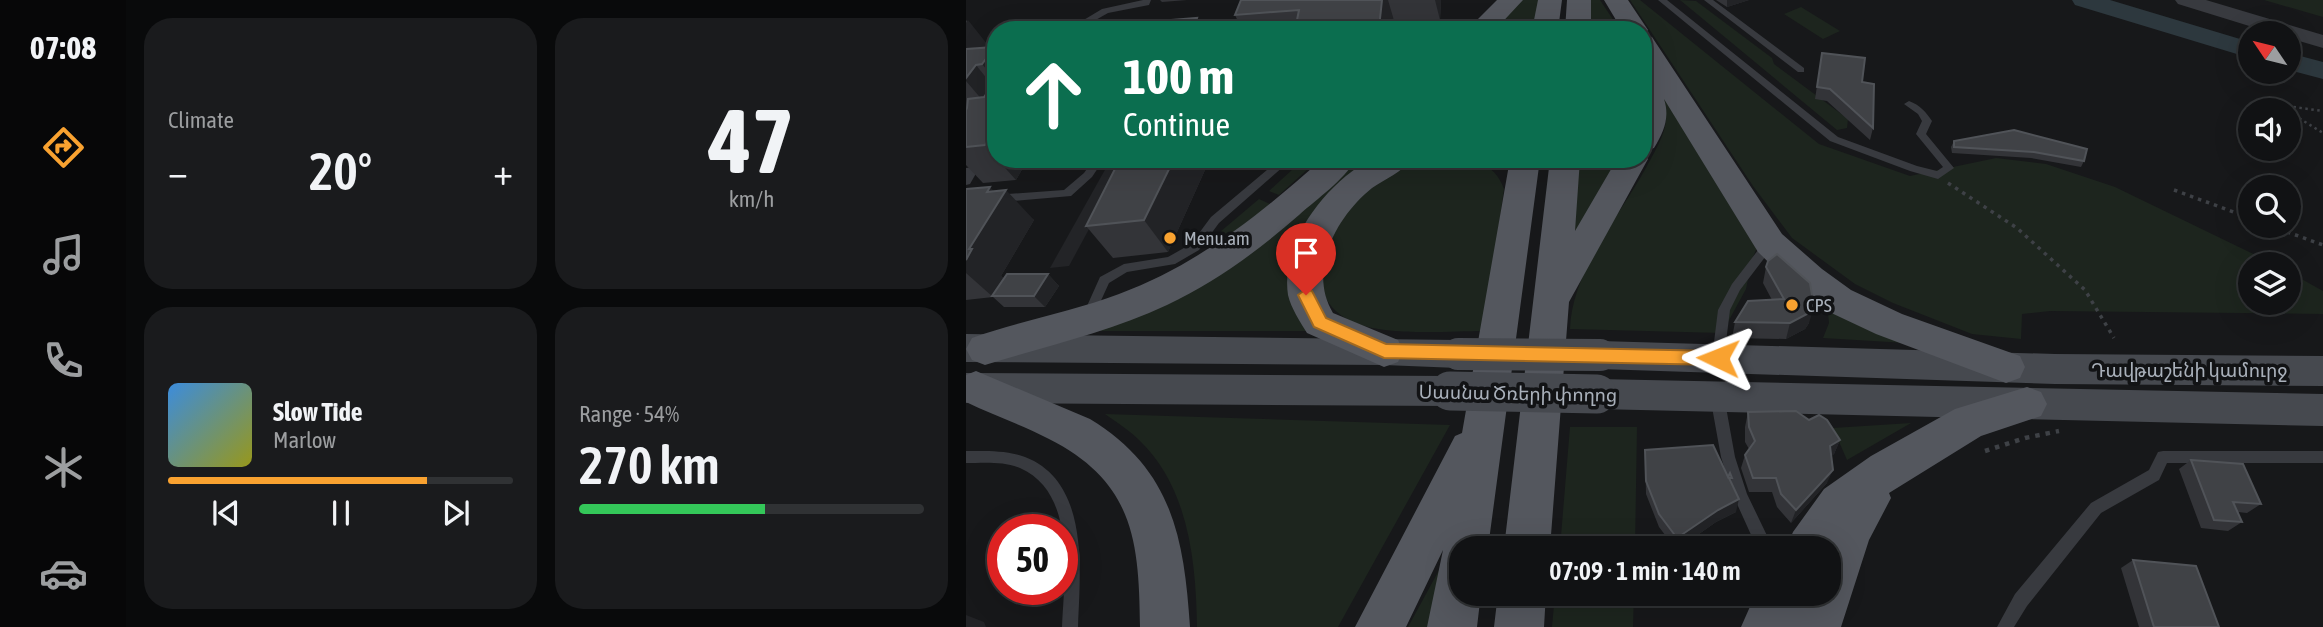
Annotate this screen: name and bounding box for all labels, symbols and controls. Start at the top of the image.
north arrow [2238,21,2301,84]
map controls [2238,21,2301,315]
text: 07:08 [30,29,96,66]
text: 100 m [1123,48,1234,104]
icon: ahead [1008,49,1099,140]
text: 47 [709,88,794,192]
button: sound [2238,98,2301,161]
text: Continue [1123,106,1230,143]
text: Climate [168,107,234,133]
icon: directions [39,123,88,172]
text: 20° [309,141,372,201]
text: − [168,150,188,193]
text: + [493,150,513,193]
button: search [2238,175,2301,238]
text: km/h [729,186,774,212]
pin [1276,223,1336,295]
place label: Menu.am [1184,227,1250,249]
icon: music [39,230,88,279]
marker: Menu.am [1162,230,1178,246]
icon: arrive [1287,234,1325,272]
button: layers [2238,252,2301,315]
place label: CPS [1806,294,1832,316]
marker: CPS [1784,297,1800,313]
position arrow [1681,321,1755,395]
icon: phone [39,336,88,385]
street label: Դավթաշենի կամուրջ [2091,359,2287,382]
street label: Սասնա Ծռերի փողոց [1418,380,1617,407]
text: Slow Tide [273,397,363,427]
text: Range · 54% [579,401,679,427]
text: Marlow [273,427,336,453]
text: 270 km [579,435,720,495]
icon: climate [39,443,88,492]
icon: previous [207,494,245,532]
icon: pause [322,494,360,532]
icon: next [437,494,475,532]
speed limit sign: 50 [987,514,1078,605]
icon: car [39,549,88,598]
text: 07:09 · 1 min · 140 m [1549,556,1741,586]

